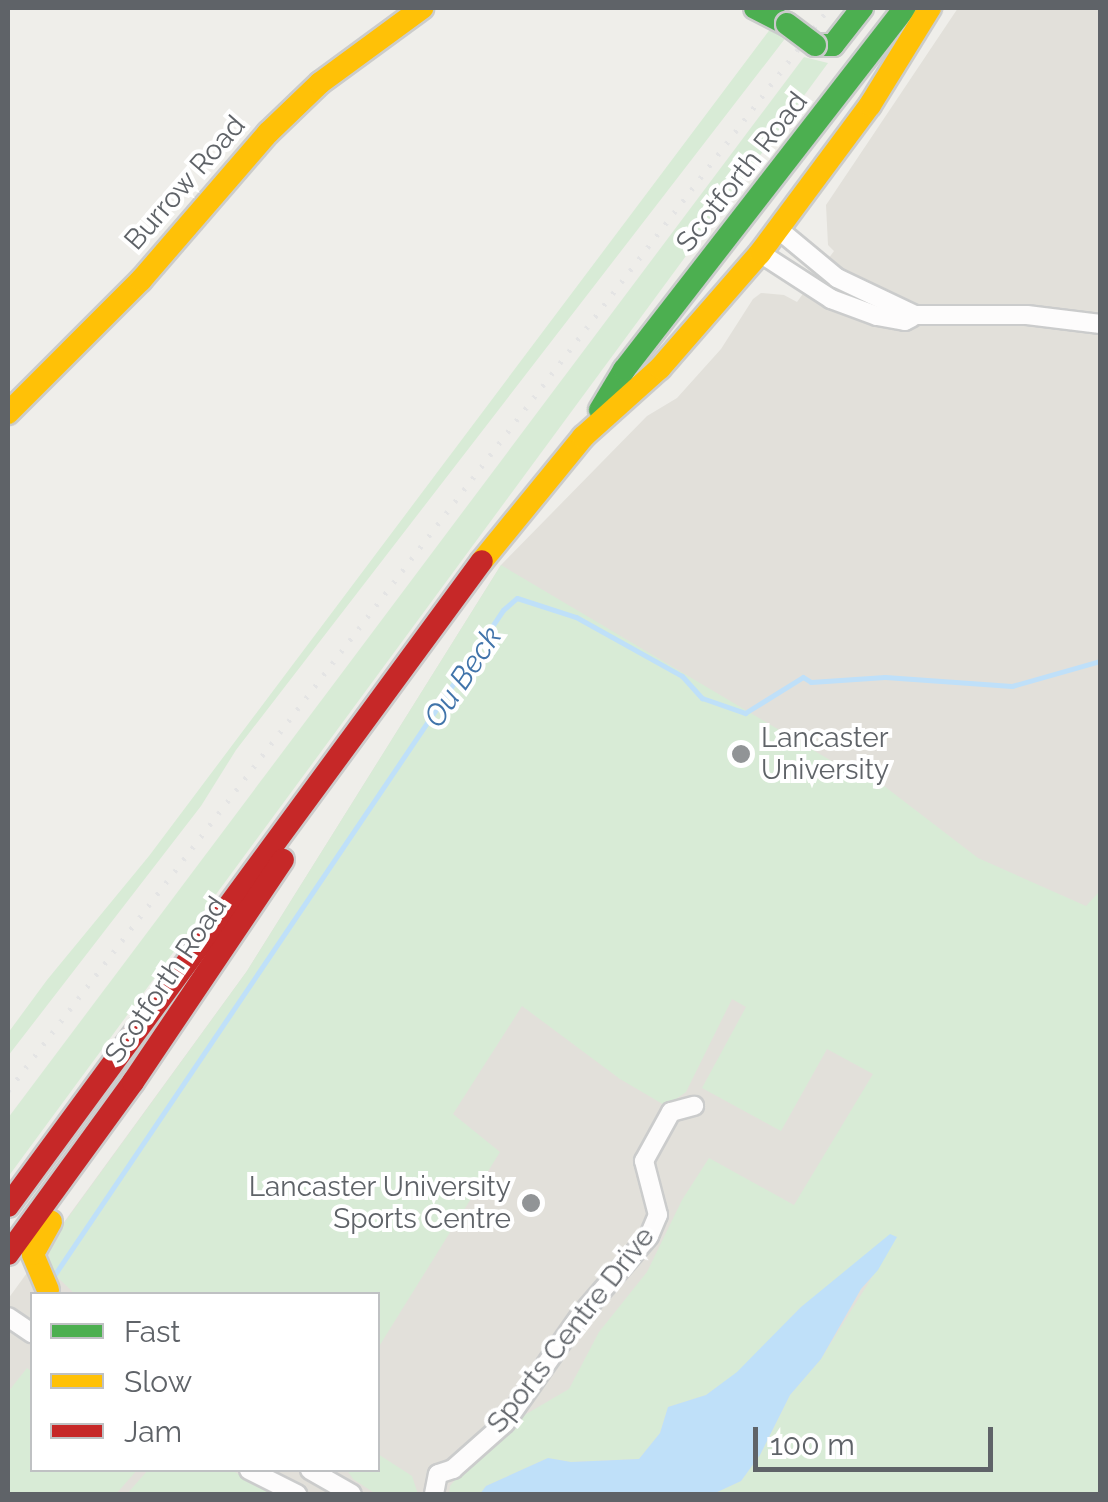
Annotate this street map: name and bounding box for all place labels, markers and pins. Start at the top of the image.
place label: Lancaster University [761,721,889,787]
marker: Lancaster University [730,743,752,765]
place label: Lancaster University Sports Centre [248,1170,511,1236]
marker: Lancaster University Sports Centre [520,1192,542,1214]

